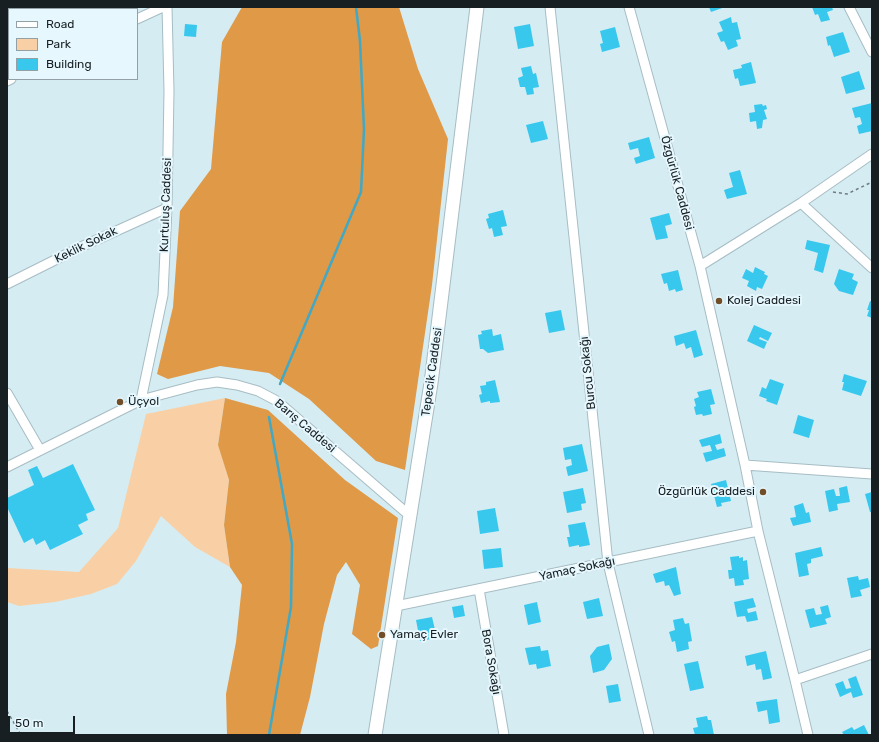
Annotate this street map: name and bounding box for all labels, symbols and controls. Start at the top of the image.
legend [8,8,138,80]
text: Road [46,17,74,31]
text: Park [46,37,71,51]
text: Building [46,57,92,71]
street label: Özgürlük Caddesi [657,134,697,232]
street label: Kurtuluş Caddesi [157,158,175,252]
street label: Keklik Sokak [52,224,120,266]
place label: Kolej Caddesi [727,294,801,308]
marker: Kolej Caddesi [714,296,724,306]
street label: Tepecik Caddesi [419,327,445,417]
street label: Burcu Sokağı [577,336,599,410]
place label: Üçyol [128,395,159,409]
street label: Barış Caddesi [271,396,339,456]
marker: Üçyol [115,397,125,407]
place label: Özgürlük Caddesi [658,485,755,499]
marker: Özgürlük Caddesi [758,487,768,497]
street label: Yamaç Sokağı [538,554,616,584]
place label: Yamaç Evler [390,628,458,642]
street label: Bora Sokağı [478,628,504,696]
marker: Yamaç Evler [377,630,387,640]
scale bar [10,708,77,734]
text: 50 m [15,716,43,730]

